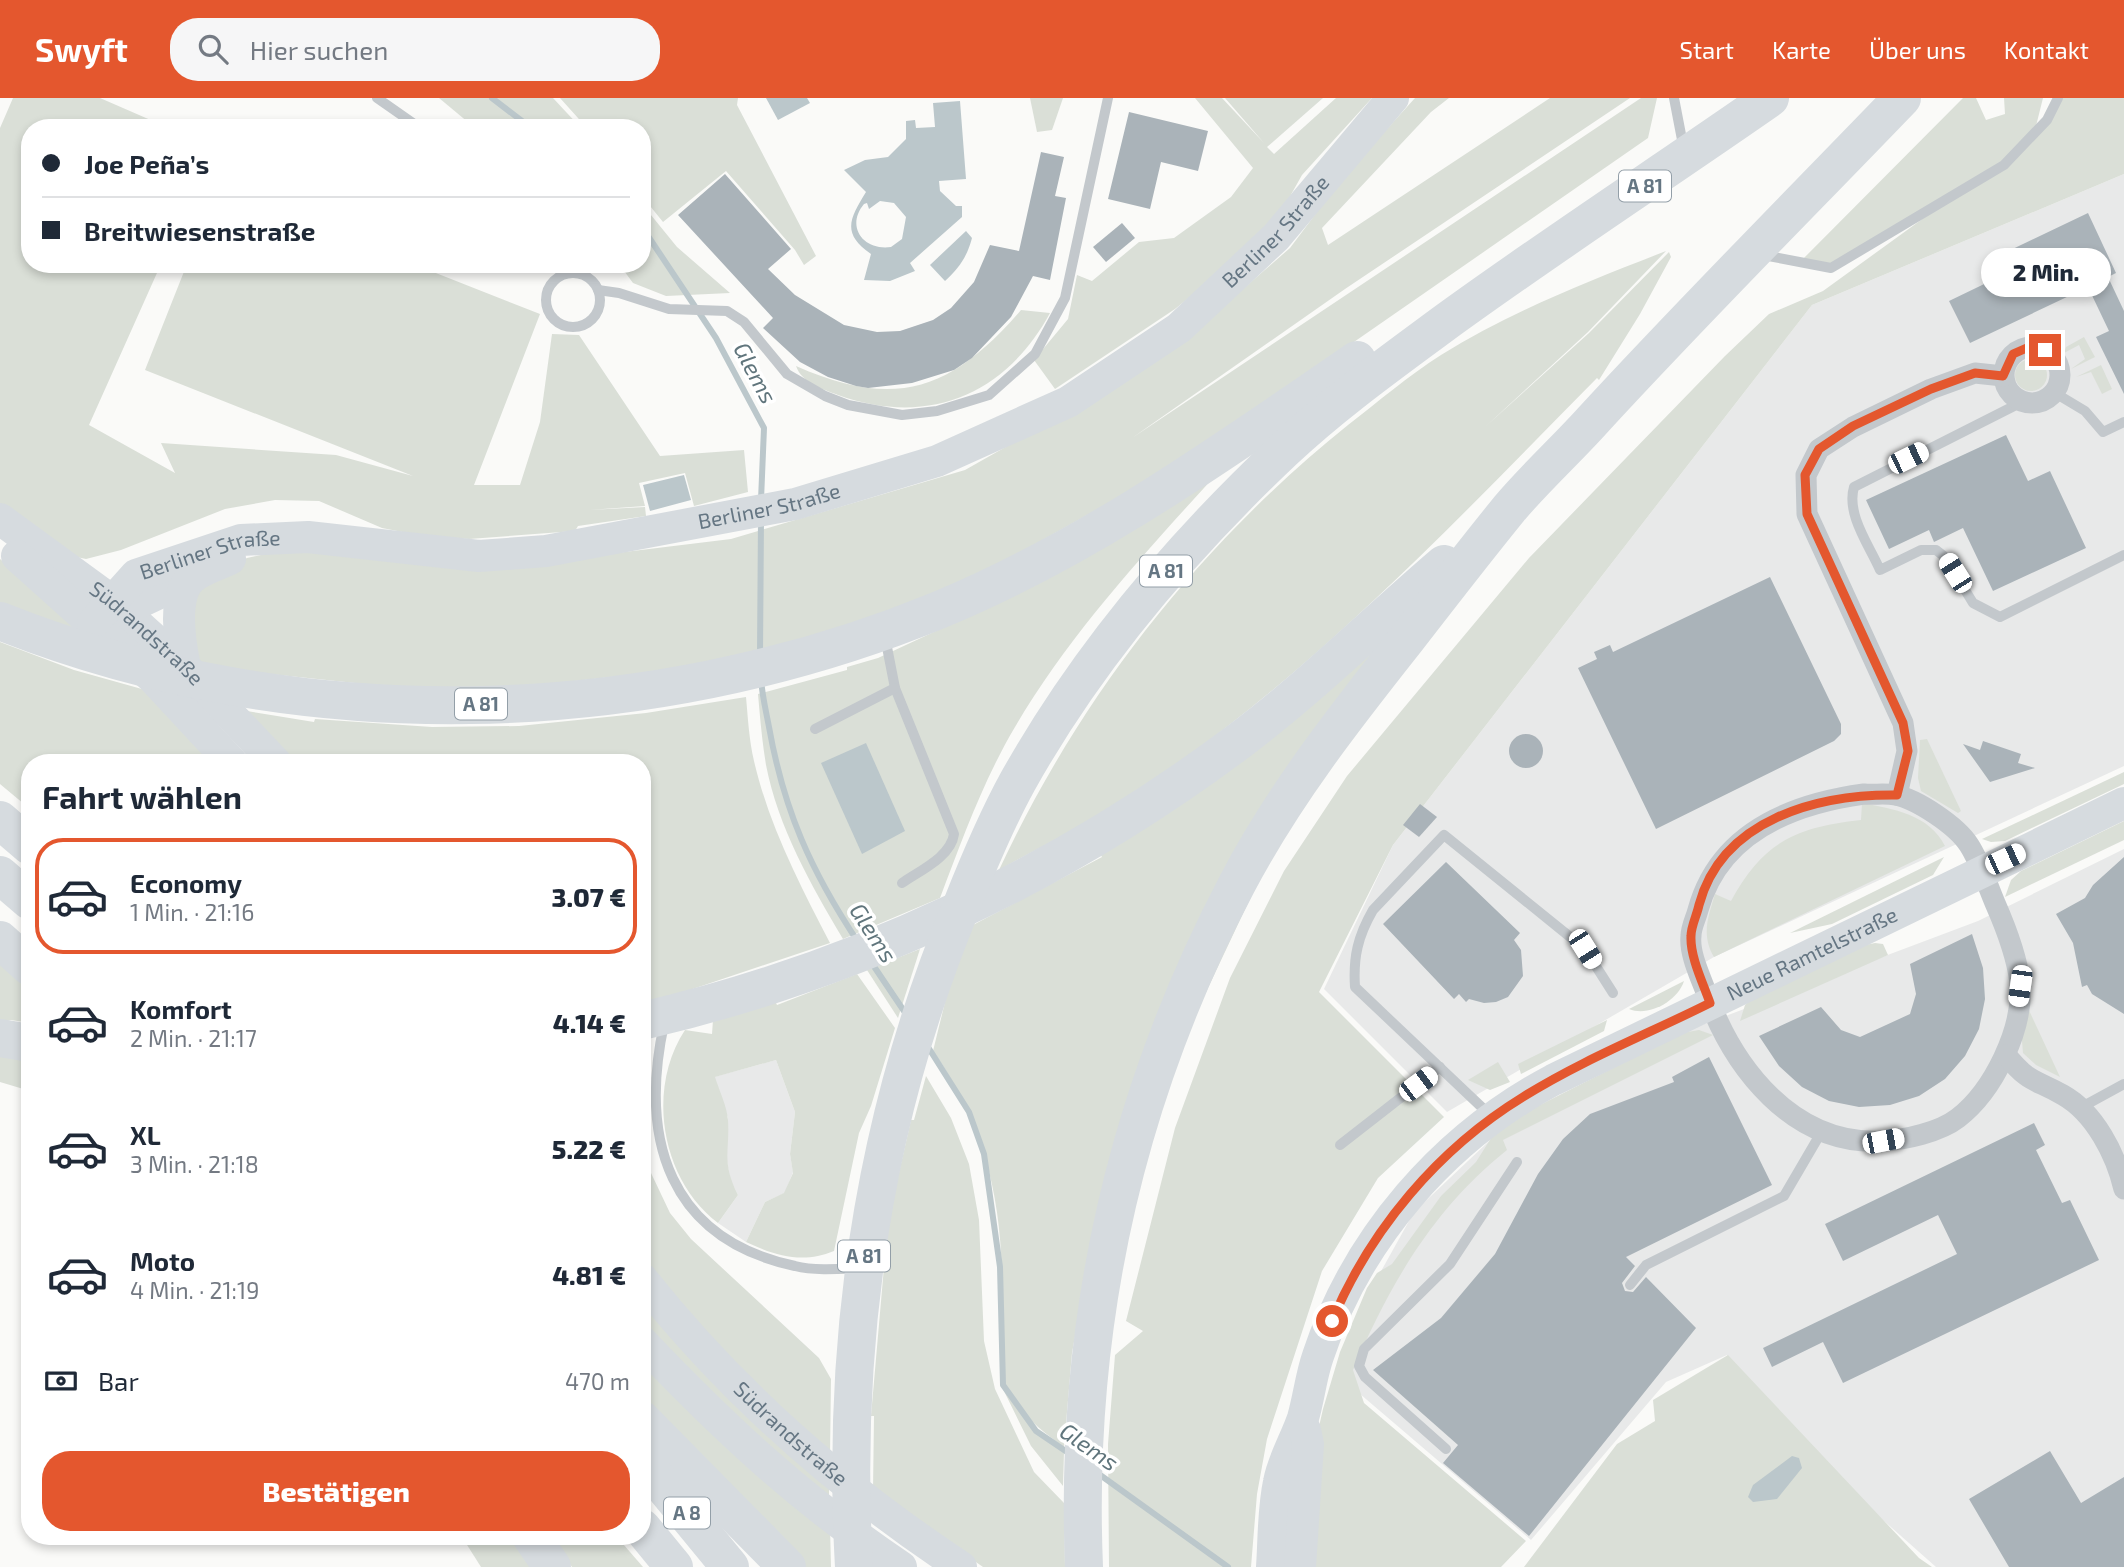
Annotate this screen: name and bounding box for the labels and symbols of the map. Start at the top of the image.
street label: Berliner Straße [1216,169,1334,292]
road number: A 81 [1619,170,1671,202]
callout: 2 Min. [1980,248,2110,298]
route end [2029,334,2061,366]
water label: Glems [728,337,784,408]
car [1885,439,1932,477]
street label: Berliner Straße [696,477,843,533]
street label: Berliner Straße [136,524,281,584]
car [1935,550,1976,596]
road number: A 81 [1140,556,1192,586]
street label: Südrandstraße [85,575,209,690]
road number: A 81 [455,688,507,720]
car [1982,841,2029,877]
water label: Glems [844,898,903,967]
street label: Neue Ramtelstraße [1722,901,1901,1005]
car [1565,926,1606,972]
car [2007,964,2034,1008]
car [1395,1063,1442,1105]
car [1861,1127,1906,1155]
road number: A 81 [838,1240,890,1272]
route start [1316,1305,1348,1337]
street label: Südrandstraße [729,1376,853,1490]
water label: Glems [1055,1416,1124,1476]
road number: A 8 [664,1498,710,1528]

